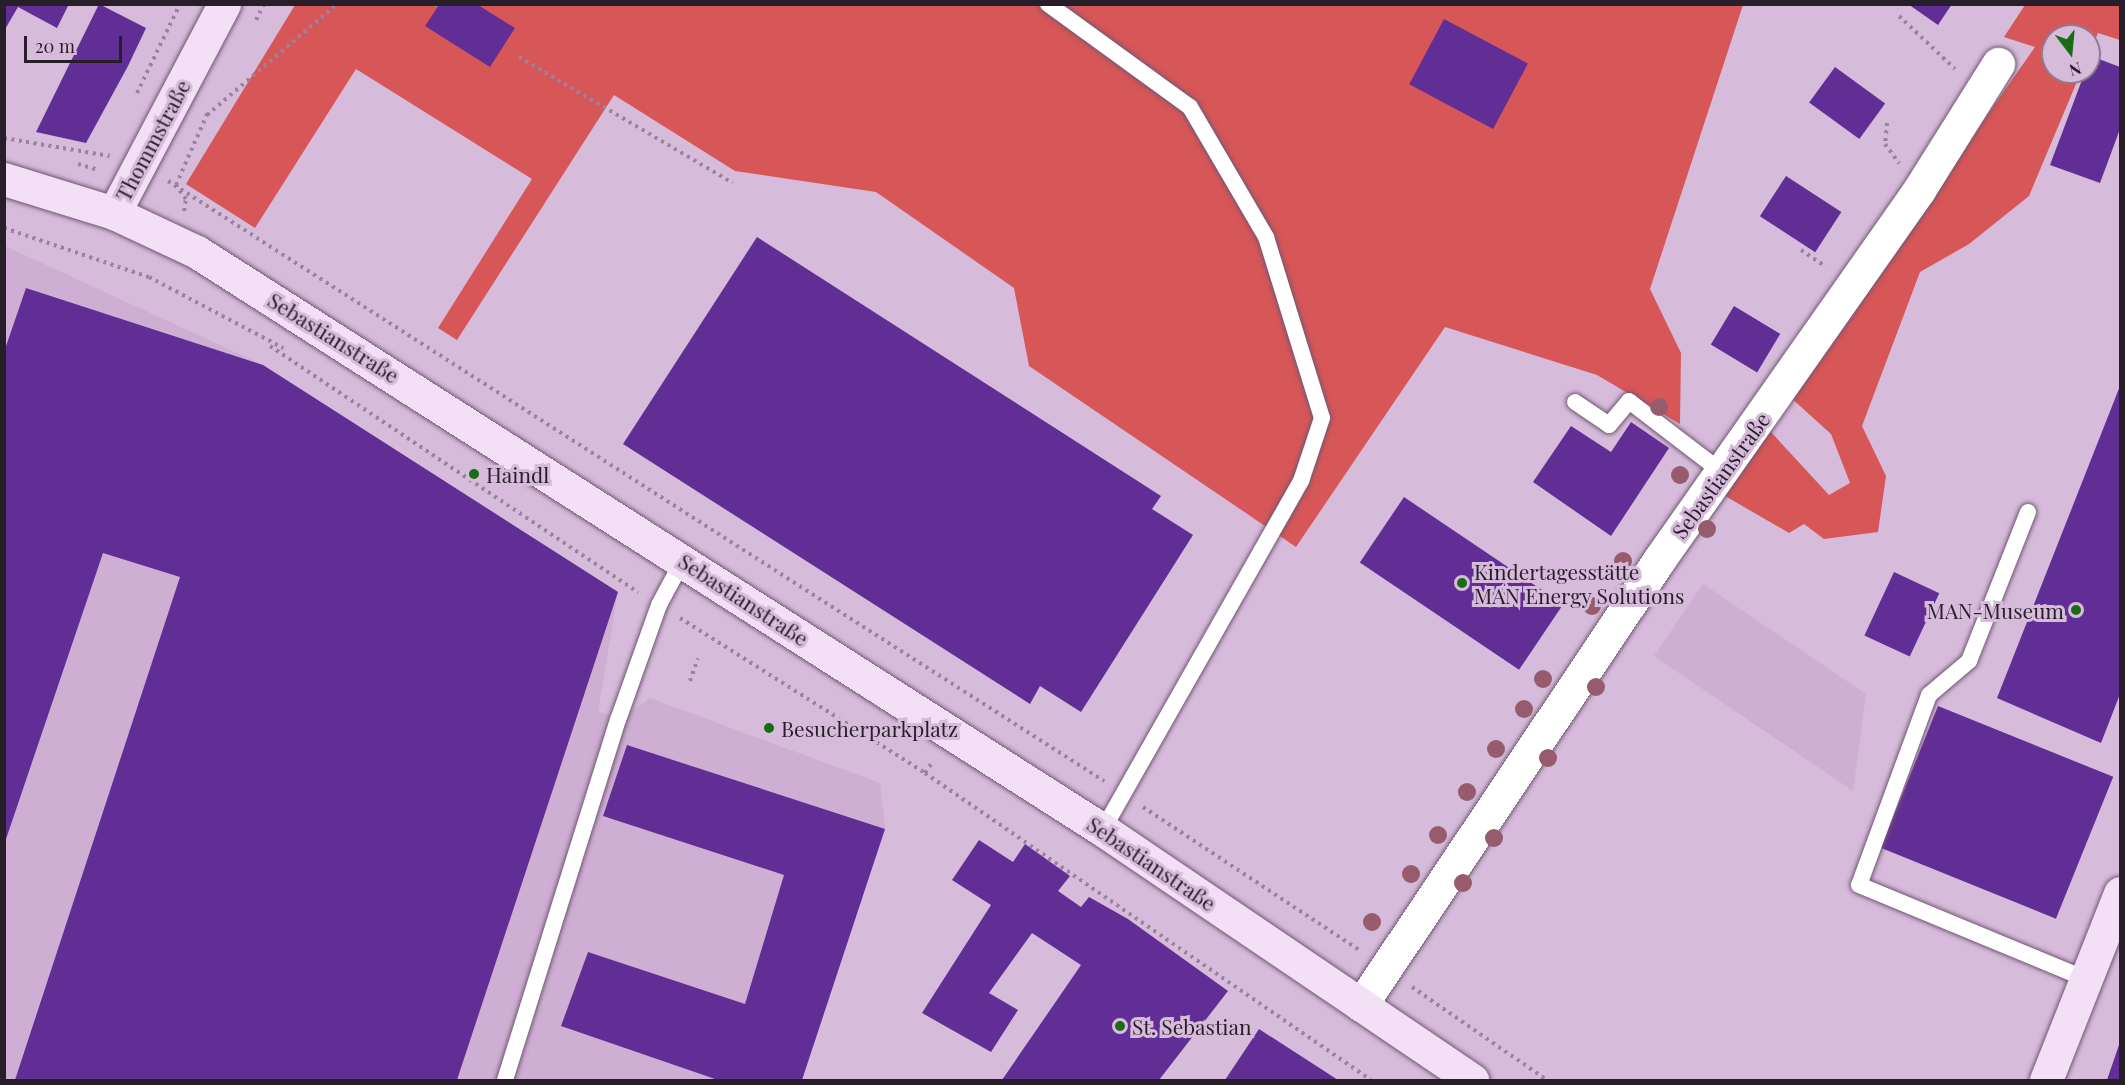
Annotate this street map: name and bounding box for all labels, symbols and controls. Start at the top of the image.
scale bar [27,24,124,62]
north arrow [2041,24,2101,84]
text: 20 m [35,34,75,58]
text: N [2067,58,2084,82]
street label: Thommstraße [110,75,194,205]
street label: Sebastianstraße [264,287,404,387]
street label: Sebastianstraße [1666,407,1774,543]
place label: Haindl [486,461,549,487]
marker: Haindl [467,467,481,481]
street label: Sebastianstraße [674,548,814,650]
place label: Kindertagesstätte MAN Energy Solutions [1474,558,1685,608]
marker: Kindertagesstätte MAN Energy Solutions [1455,576,1469,590]
place label: MAN-Museum [1927,597,2064,623]
marker: MAN-Museum [2069,603,2083,617]
place label: Besucherparkplatz [781,715,958,741]
marker: Besucherparkplatz [762,721,776,735]
street label: Sebastianstraße [1083,811,1221,915]
place label: St. Sebastian [1132,1013,1252,1039]
marker: St. Sebastian [1113,1019,1127,1033]

